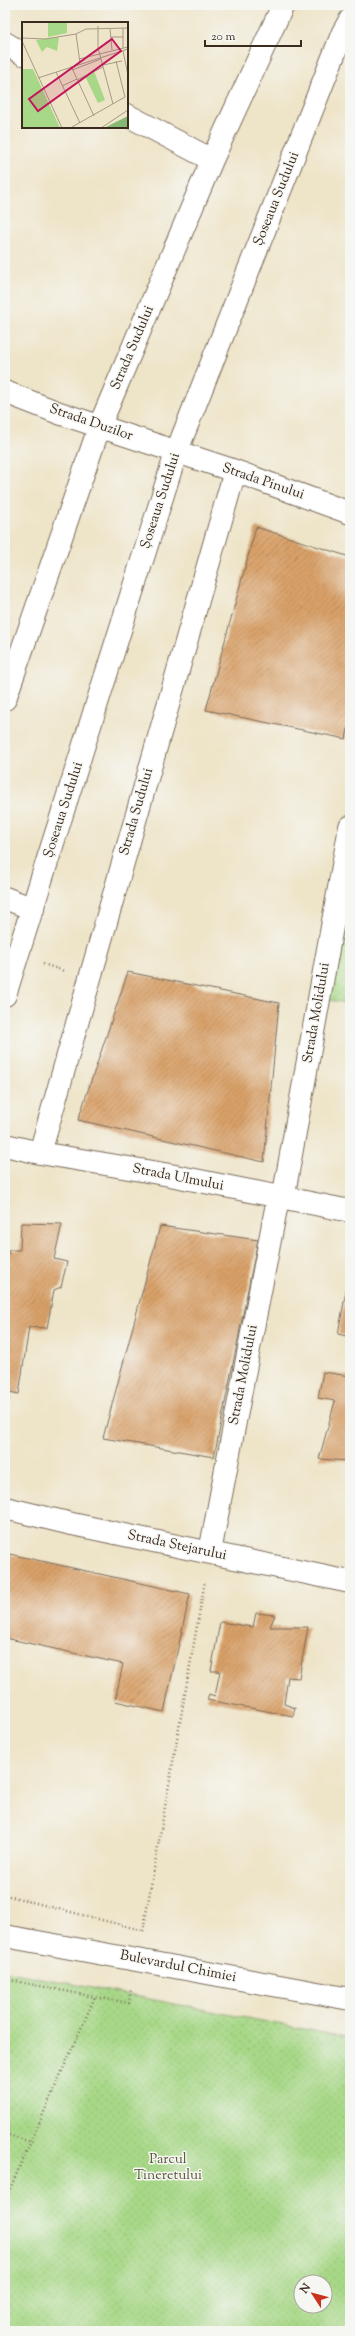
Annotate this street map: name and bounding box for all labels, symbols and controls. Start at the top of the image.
inset map [22,22,128,128]
scale bar [205,22,301,48]
text: 20 m [211,28,236,46]
street label: Șoseaua Sudului [249,149,305,249]
street label: Strada Sudului [106,303,160,393]
street label: Strada Duzilor [47,399,136,447]
street label: Șoseaua Sudului [136,450,186,552]
street label: Strada Pinului [219,459,307,505]
street label: Șoseaua Sudului [39,759,89,861]
street label: Strada Sudului [115,766,159,858]
street label: Strada Molidului [298,961,336,1065]
street label: Strada Ulmului [131,1159,225,1197]
street label: Strada Molidului [224,1323,264,1427]
street label: Strada Stejarului [126,1526,228,1566]
street label: Bulevardul Chimiei [118,1946,238,1988]
park label: Parcul Tineretului [134,2150,202,2186]
north arrow [293,2274,333,2314]
text: N [296,2280,315,2298]

